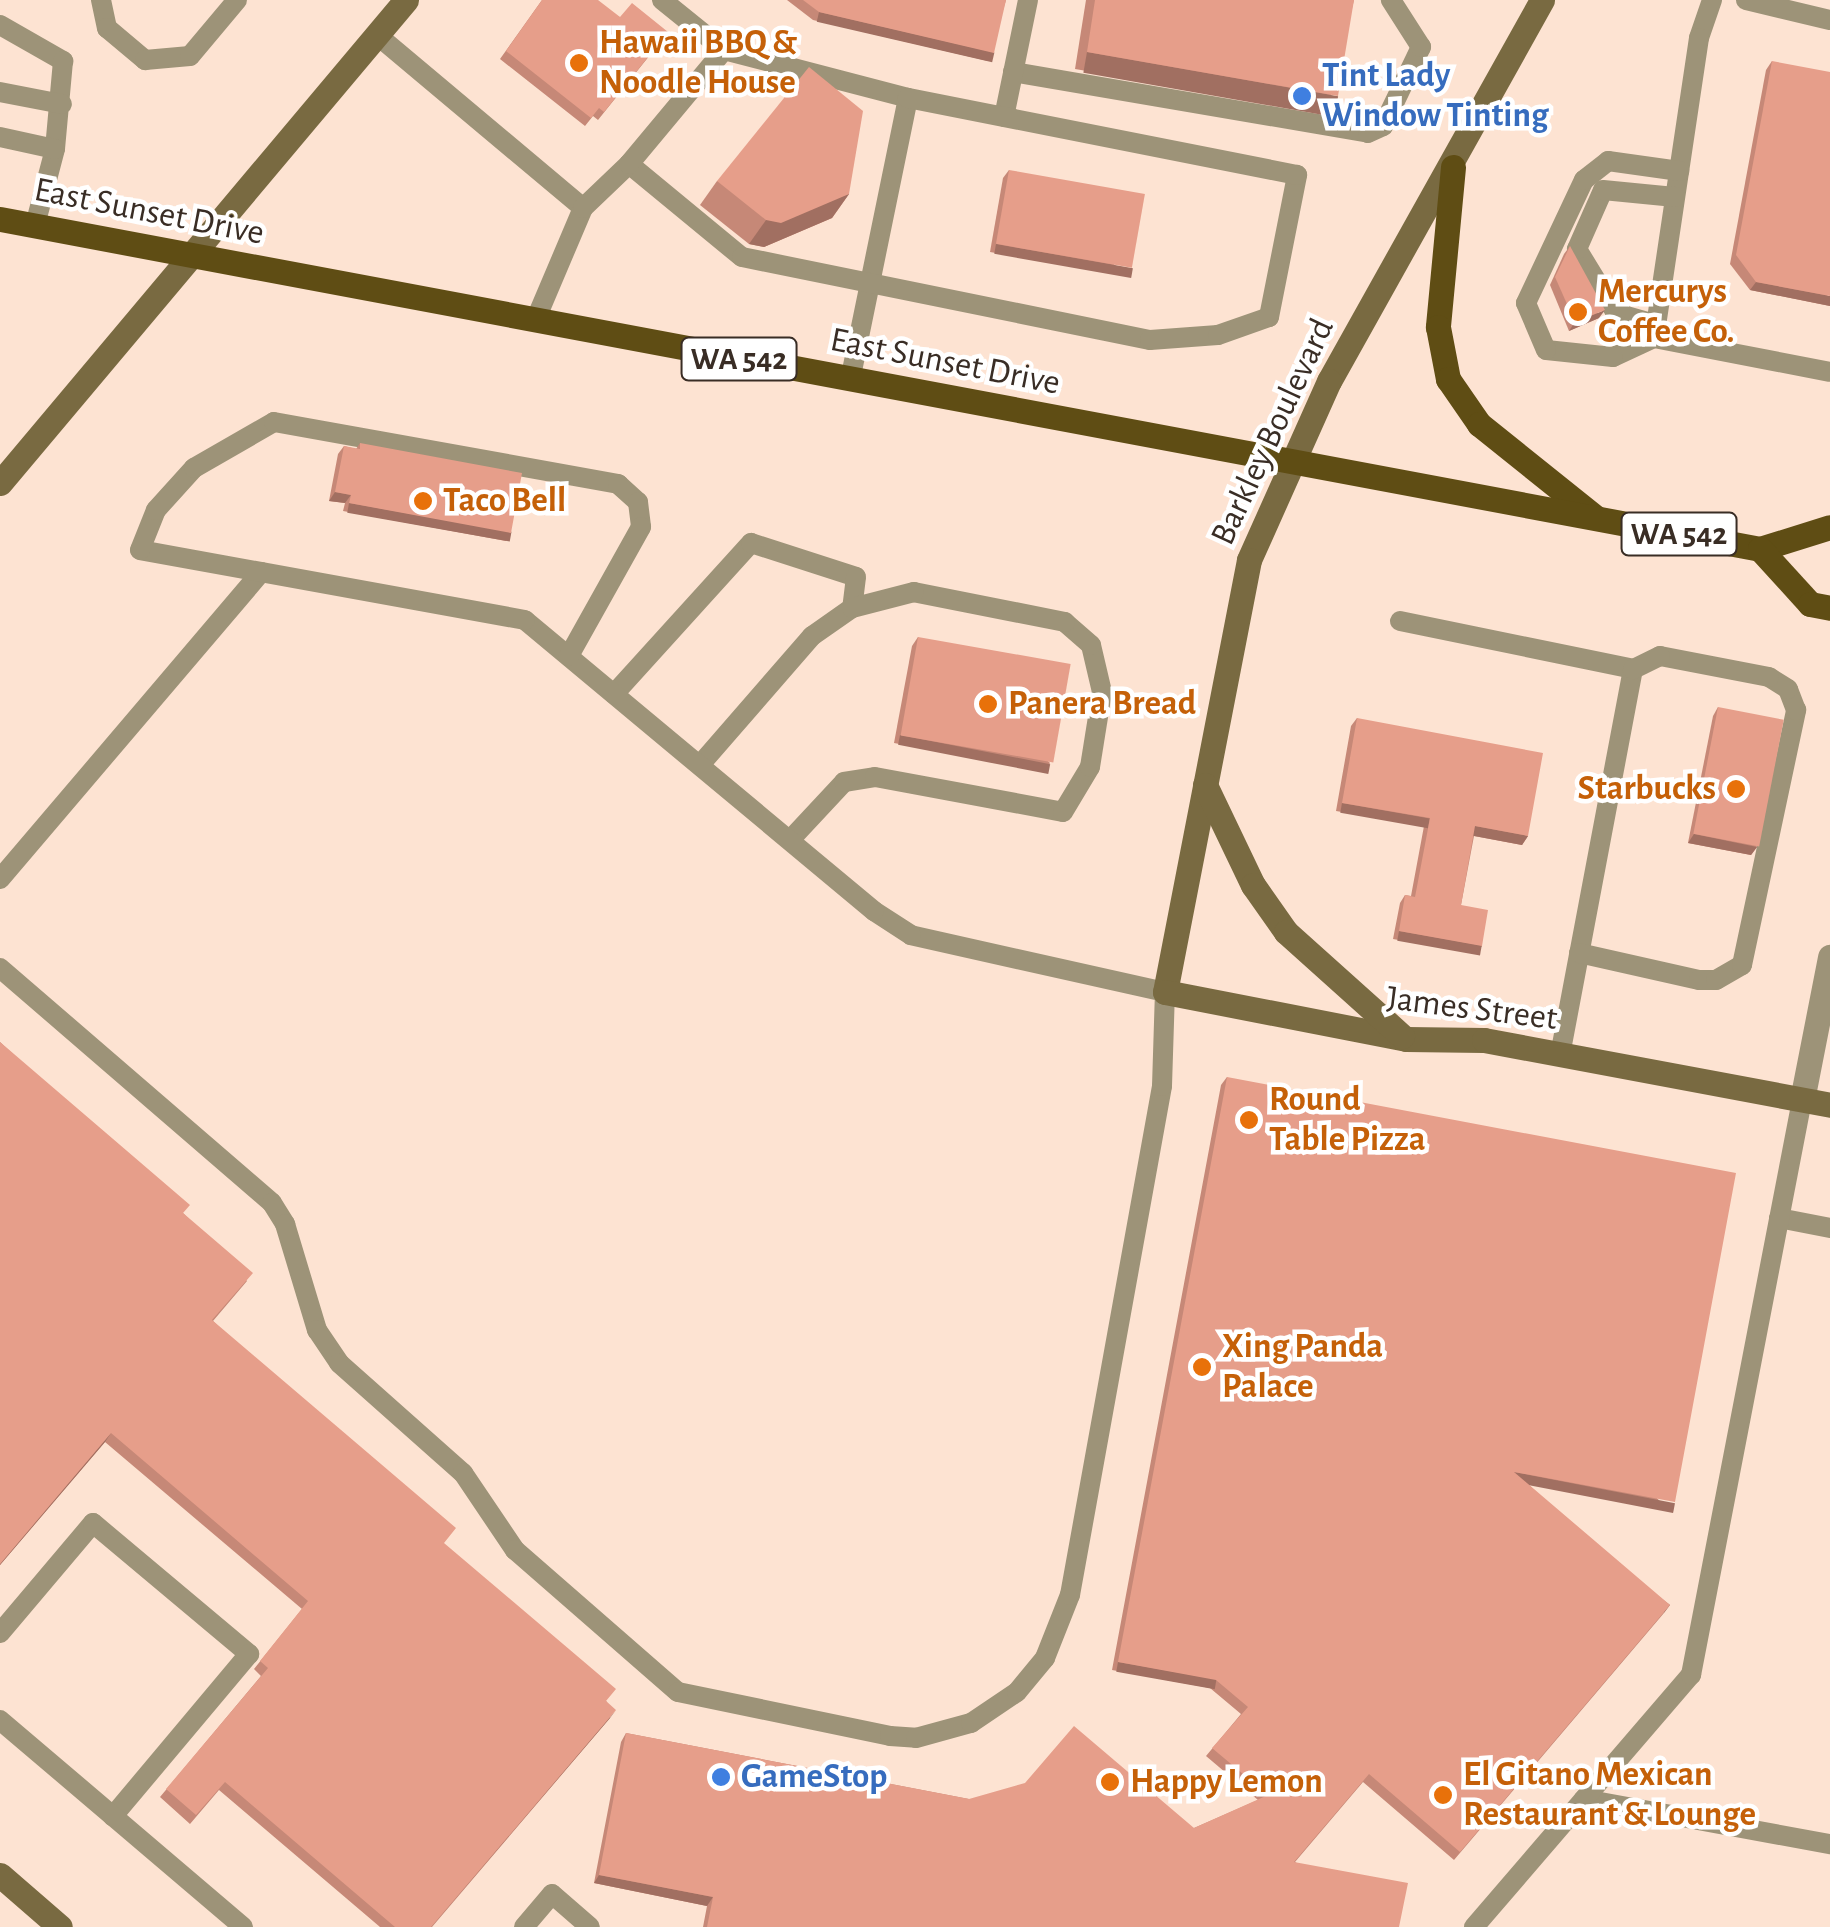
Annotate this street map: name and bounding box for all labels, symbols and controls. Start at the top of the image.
place label: Hawaii BBQ & Noodle House [599,22,797,104]
marker: Hawaii BBQ & Noodle House [568,52,590,74]
place label: Tint Lady Window Tinting [1322,55,1548,137]
marker: Tint Lady Window Tinting [1291,85,1313,107]
street label: East Sunset Drive [31,169,267,255]
place label: Mercurys Coffee Co. [1598,271,1735,353]
marker: Mercurys Coffee Co. [1567,301,1589,323]
street label: Barkley Boulevard [1202,312,1344,552]
street label: East Sunset Drive [827,319,1063,405]
road number: WA 542 [679,332,799,386]
place label: Taco Bell [443,480,566,522]
marker: Taco Bell [412,490,434,512]
road number: WA 542 [1619,507,1739,561]
place label: Panera Bread [1008,683,1196,725]
marker: Panera Bread [977,693,999,715]
place label: Starbucks [1578,768,1716,810]
marker: Starbucks [1725,778,1747,800]
street label: James Street [1384,978,1560,1040]
place label: Round Table Pizza [1269,1079,1426,1161]
marker: Round Table Pizza [1238,1109,1260,1131]
place label: Xing Panda Palace [1222,1326,1383,1408]
marker: Xing Panda Palace [1191,1356,1213,1378]
place label: El Gitano Mexican Restaurant & Lounge [1463,1754,1756,1836]
place label: GameStop [741,1756,887,1798]
place label: Happy Lemon [1130,1761,1323,1803]
marker: GameStop [710,1766,732,1788]
marker: Happy Lemon [1099,1771,1121,1793]
marker: El Gitano Mexican Restaurant & Lounge [1432,1784,1454,1806]

